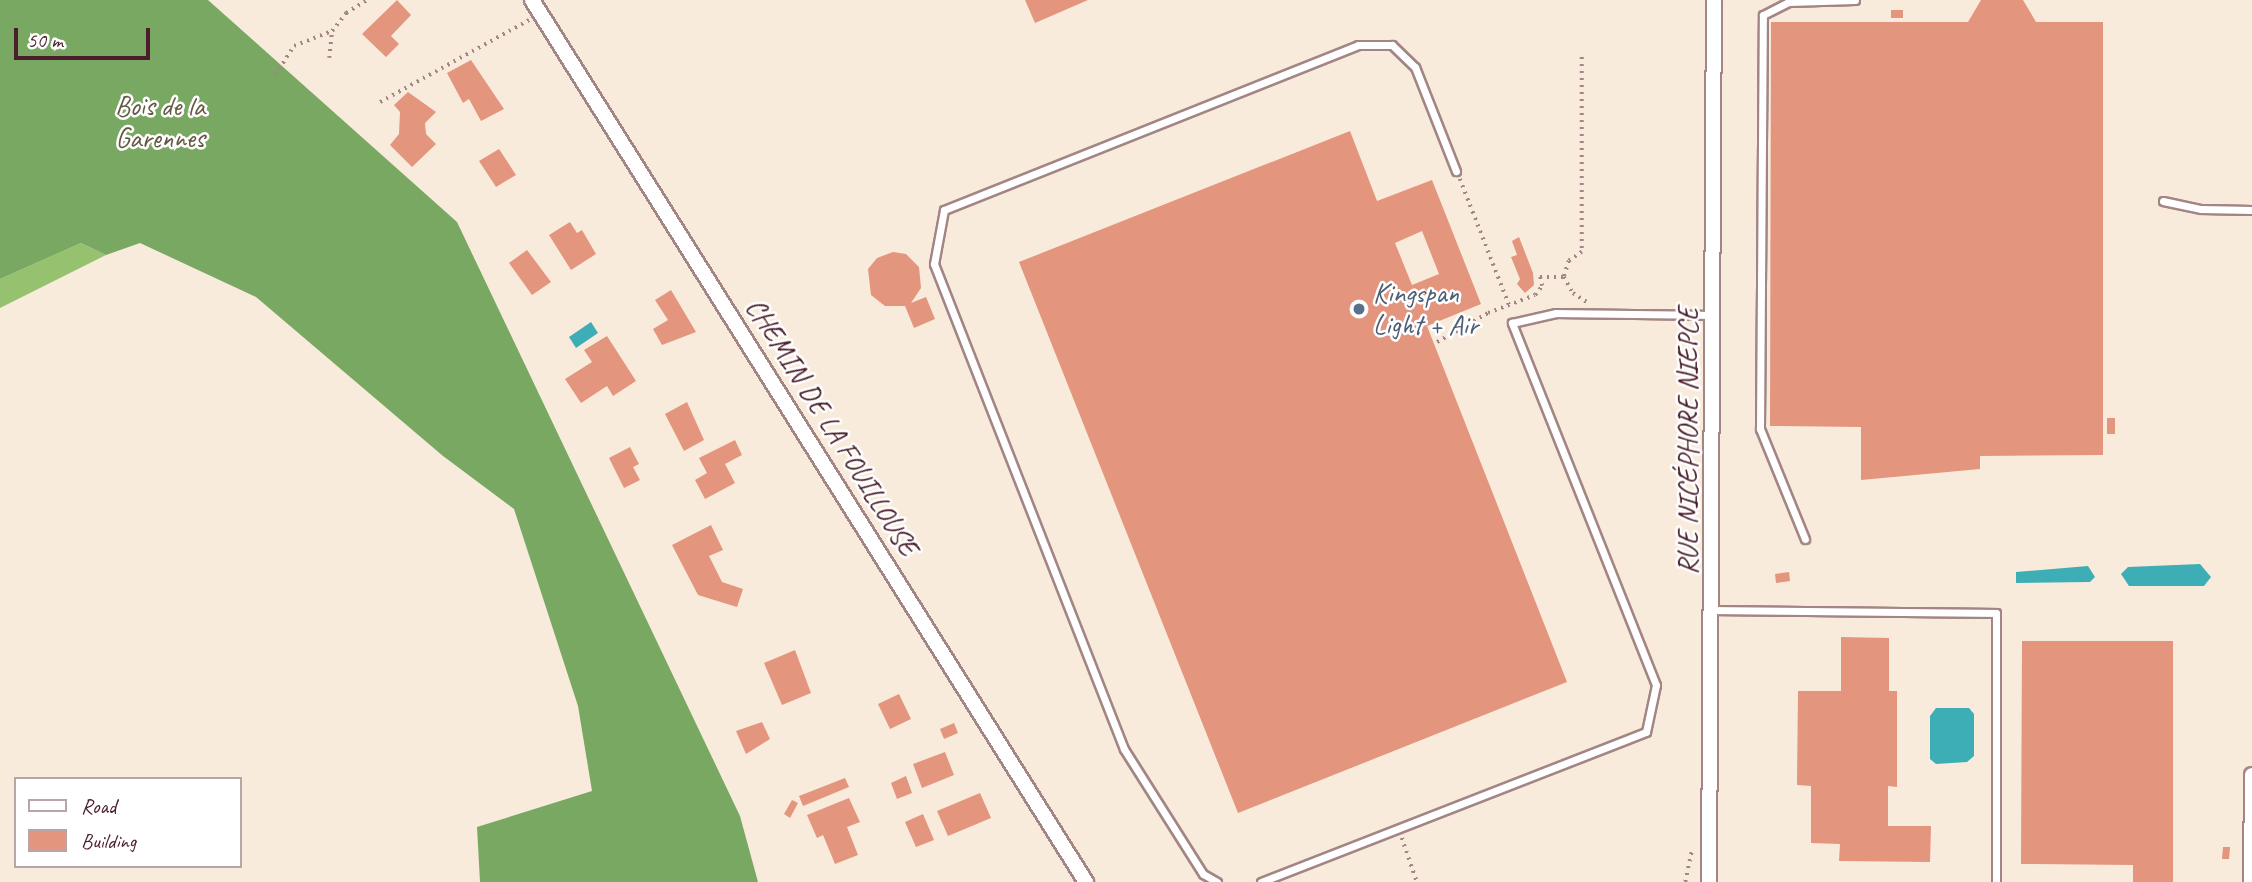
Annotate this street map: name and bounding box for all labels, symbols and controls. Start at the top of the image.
scale bar [18,14,154,58]
text: 50 m [27,27,63,53]
park label: Bois de la Garennes [115,89,205,155]
place label: Kingspan Light + Air [1373,276,1478,342]
street label: CHEMIN DE LA FOUILLOUSE [739,292,925,562]
marker: Kingspan Light + Air [1351,301,1367,317]
street label: RUE NICÉPHORE NIEPCE [1671,307,1705,575]
legend [14,777,242,868]
text: Road [81,793,116,819]
text: Building [81,828,136,854]

